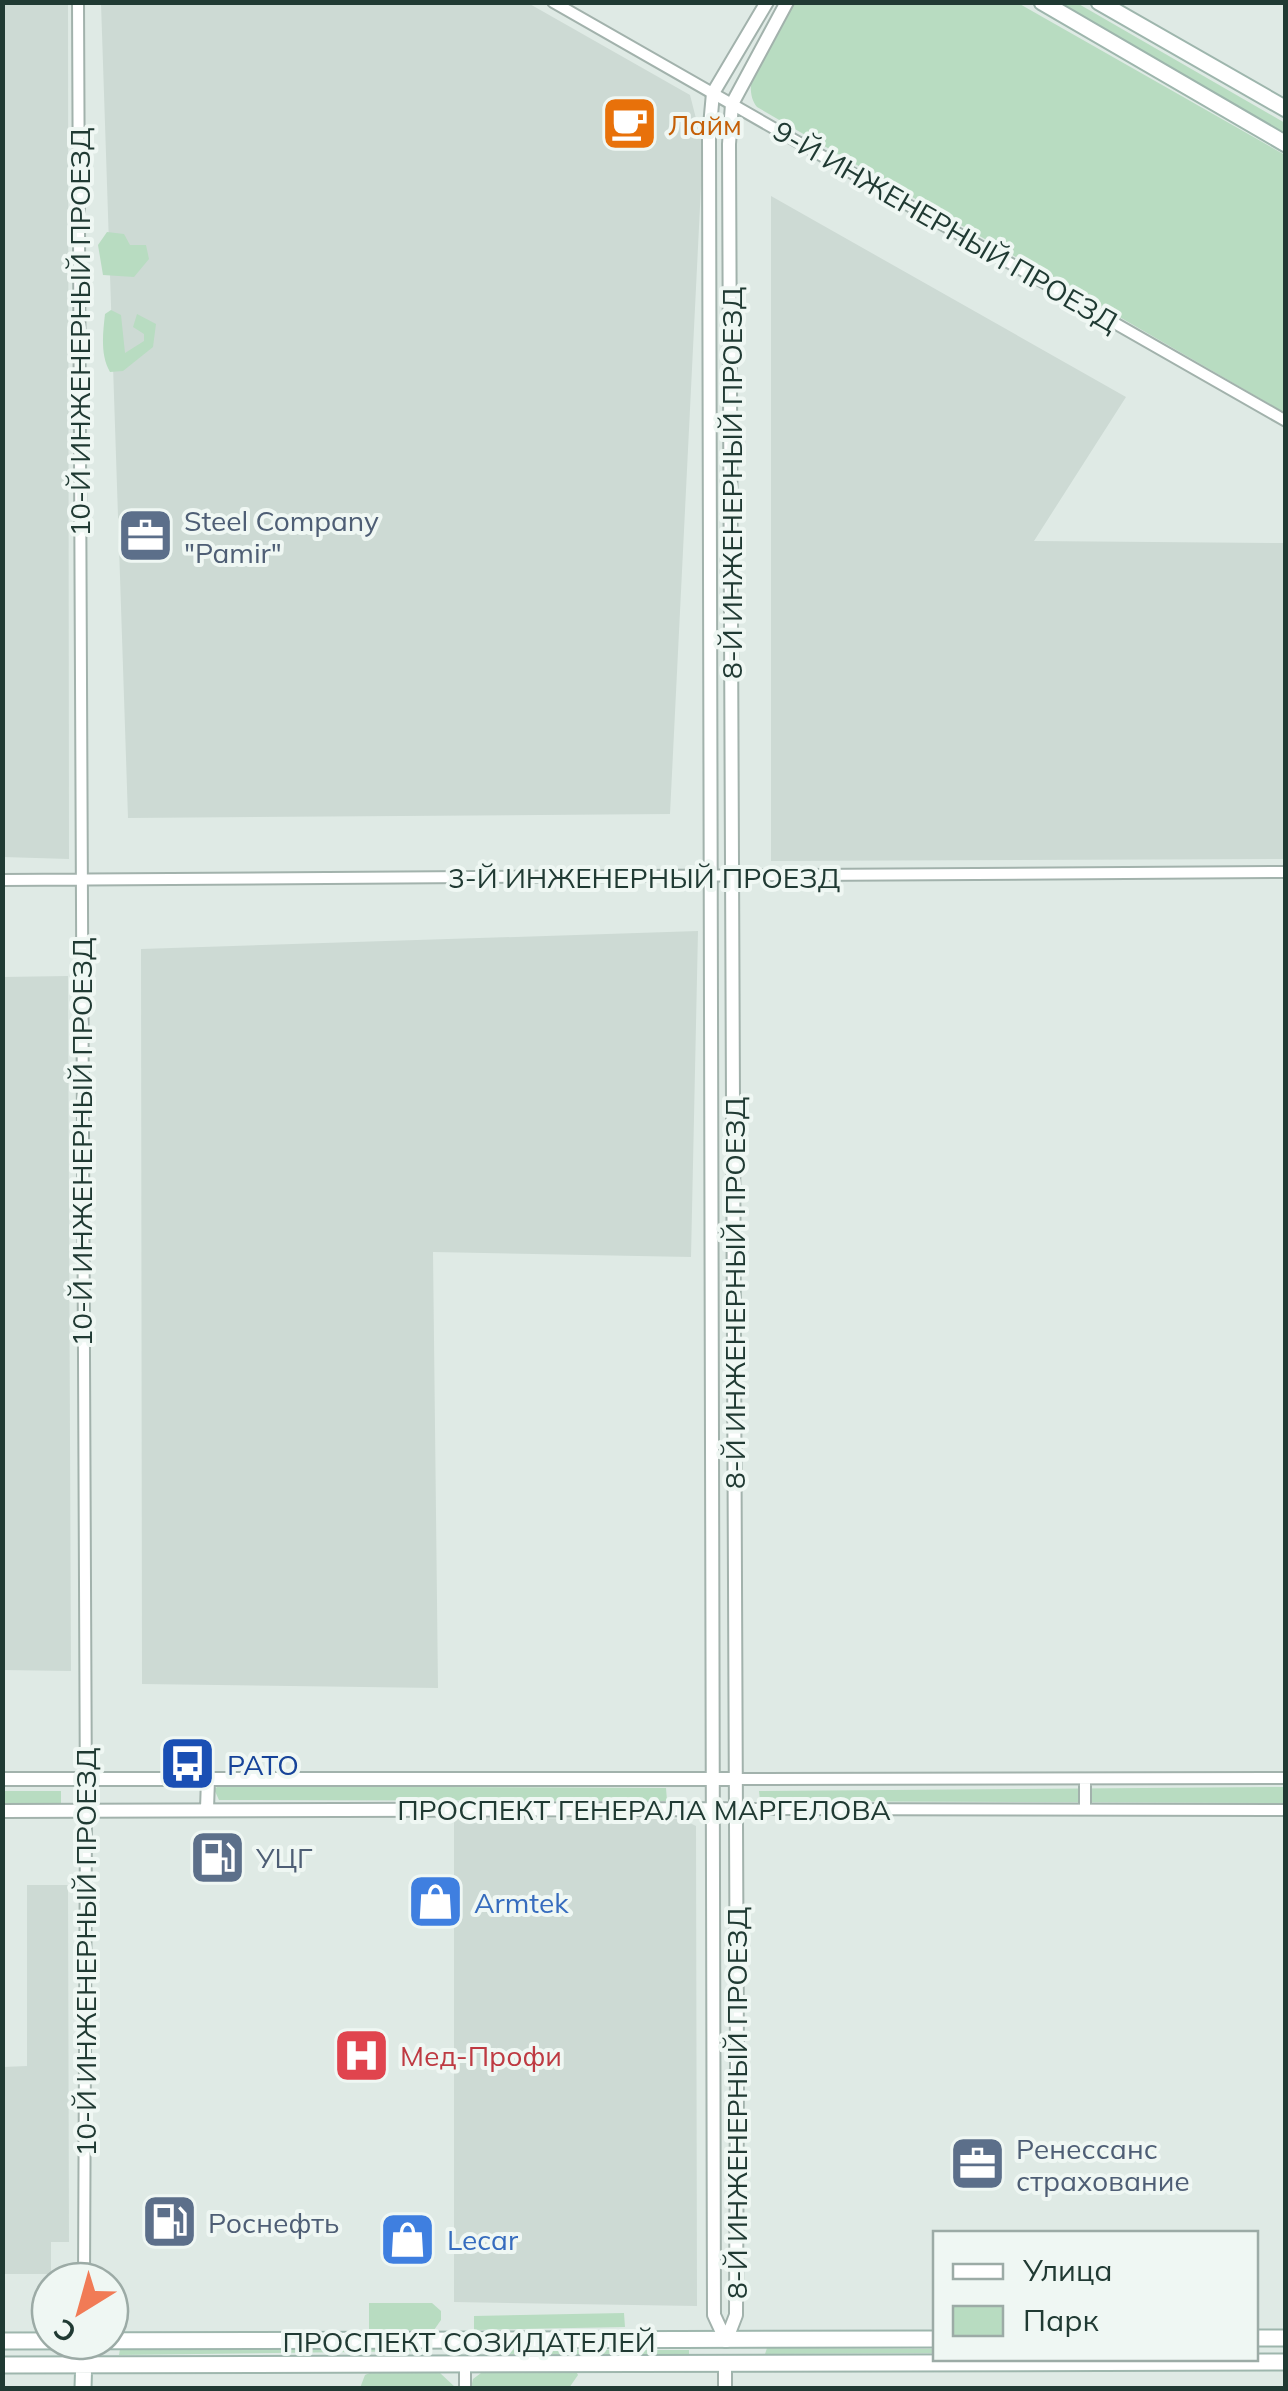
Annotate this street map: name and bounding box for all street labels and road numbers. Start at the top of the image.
street label: 9-Й ИНЖЕНЕРНЫЙ ПРОЕЗД [767,113,1125,339]
street label: 10-Й ИНЖЕНЕРНЫЙ ПРОЕЗД [62,127,97,537]
street label: 8-Й ИНЖЕНЕРНЫЙ ПРОЕЗД [714,287,749,679]
street label: 3-Й ИНЖЕНЕРНЫЙ ПРОЕЗД [448,860,840,895]
street label: 10-Й ИНЖЕНЕРНЫЙ ПРОЕЗД [64,937,99,1347]
street label: 8-Й ИНЖЕНЕРНЫЙ ПРОЕЗД [717,1097,752,1489]
street label: 10-Й ИНЖЕНЕРНЫЙ ПРОЕЗД [68,1747,103,2157]
street label: ПРОСПЕКТ ГЕНЕРАЛА МАРГЕЛОВА [397,1792,891,1827]
street label: 8-Й ИНЖЕНЕРНЫЙ ПРОЕЗД [719,1907,754,2299]
street label: ПРОСПЕКТ СОЗИДАТЕЛЕЙ [282,2324,656,2359]

